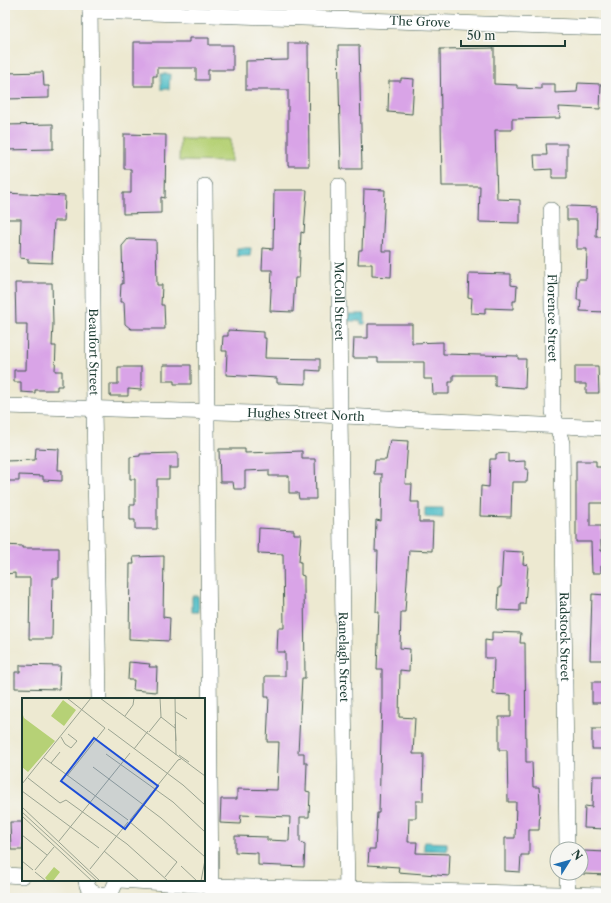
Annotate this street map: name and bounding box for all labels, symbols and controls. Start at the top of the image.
street label: The Grove [389,13,451,30]
scale bar [461,22,565,48]
text: 50 m [467,28,496,43]
street label: McColl Street [332,261,347,341]
street label: Florence Street [545,274,561,363]
street label: Beaufort Street [86,308,102,396]
street label: Hughes Street North [247,405,365,424]
street label: Radstock Street [557,592,573,682]
street label: Ranelagh Street [336,612,352,703]
inset map [22,698,205,881]
north arrow [549,841,589,881]
text: N [569,847,586,863]

